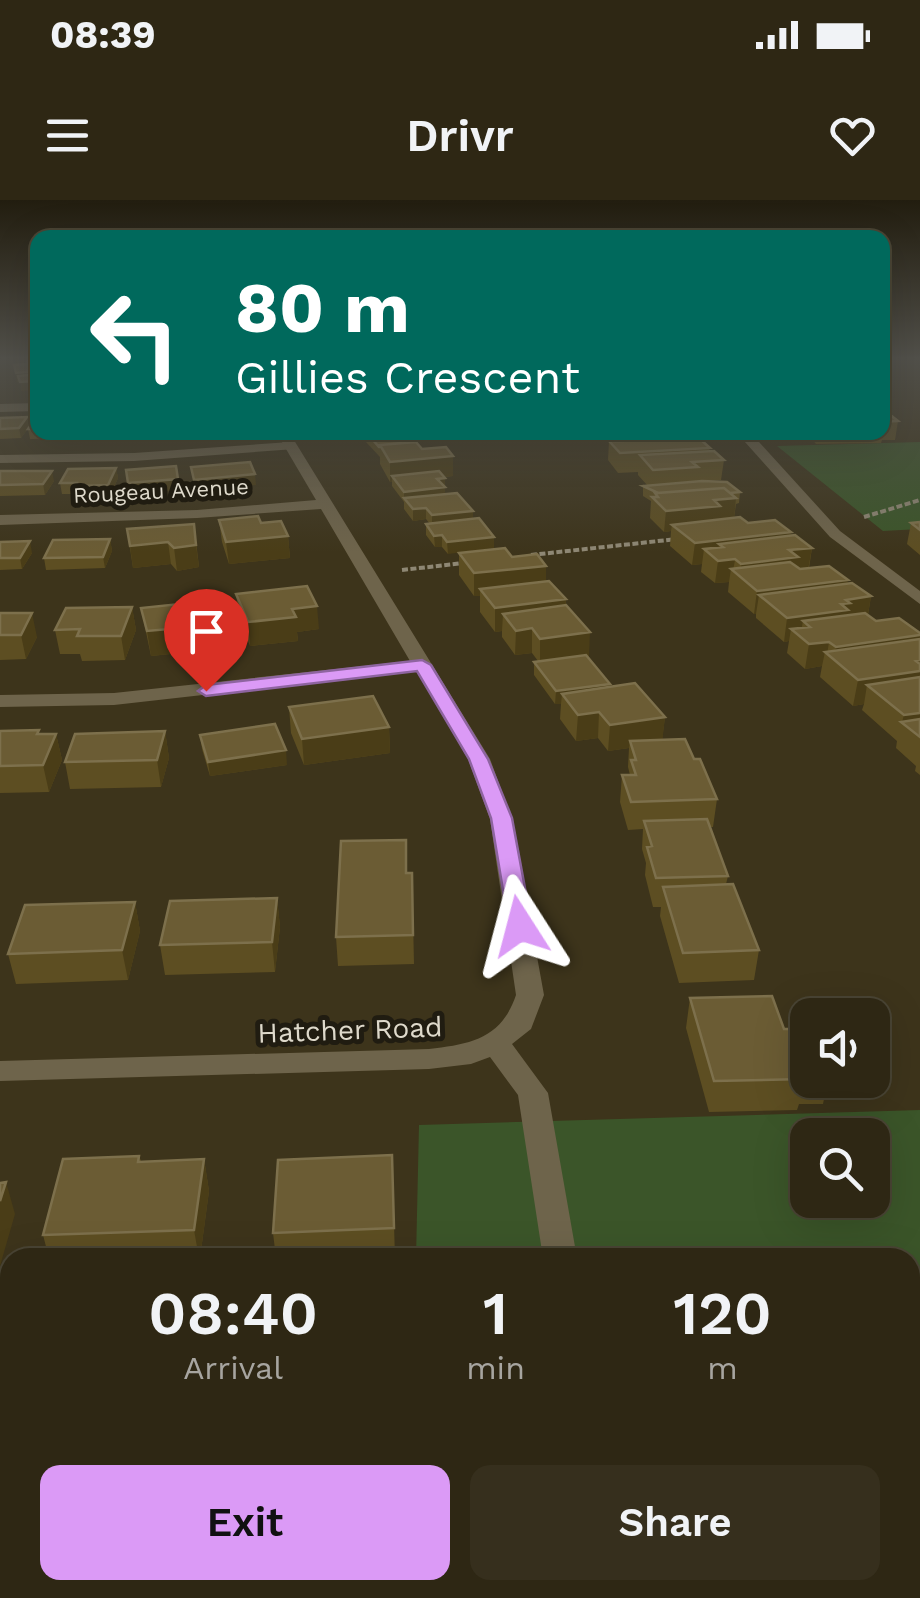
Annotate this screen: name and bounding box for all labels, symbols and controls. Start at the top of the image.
text: 08:39 [50,13,156,57]
icon: menu [40,108,95,163]
icon: heart [825,108,880,163]
text: Drivr [406,109,514,162]
text: 80 m [235,267,410,349]
icon: left [70,270,200,400]
text: Gillies Crescent [235,351,580,404]
street label: Rougeau Avenue [73,474,249,508]
pin [164,589,249,692]
icon: arrive [179,604,234,659]
position arrow [468,874,572,978]
map controls [790,998,890,1218]
button: sound [790,998,890,1098]
street label: Hatcher Road [257,1010,443,1050]
button: search [790,1118,890,1218]
text: 08:40 [148,1278,318,1349]
text: 1 [483,1278,508,1349]
text: 120 [673,1278,772,1349]
text: Arrival [183,1349,283,1387]
text: min [466,1349,525,1387]
text: m [707,1349,738,1387]
button: Exit [40,1465,450,1580]
button: Share [470,1465,880,1580]

